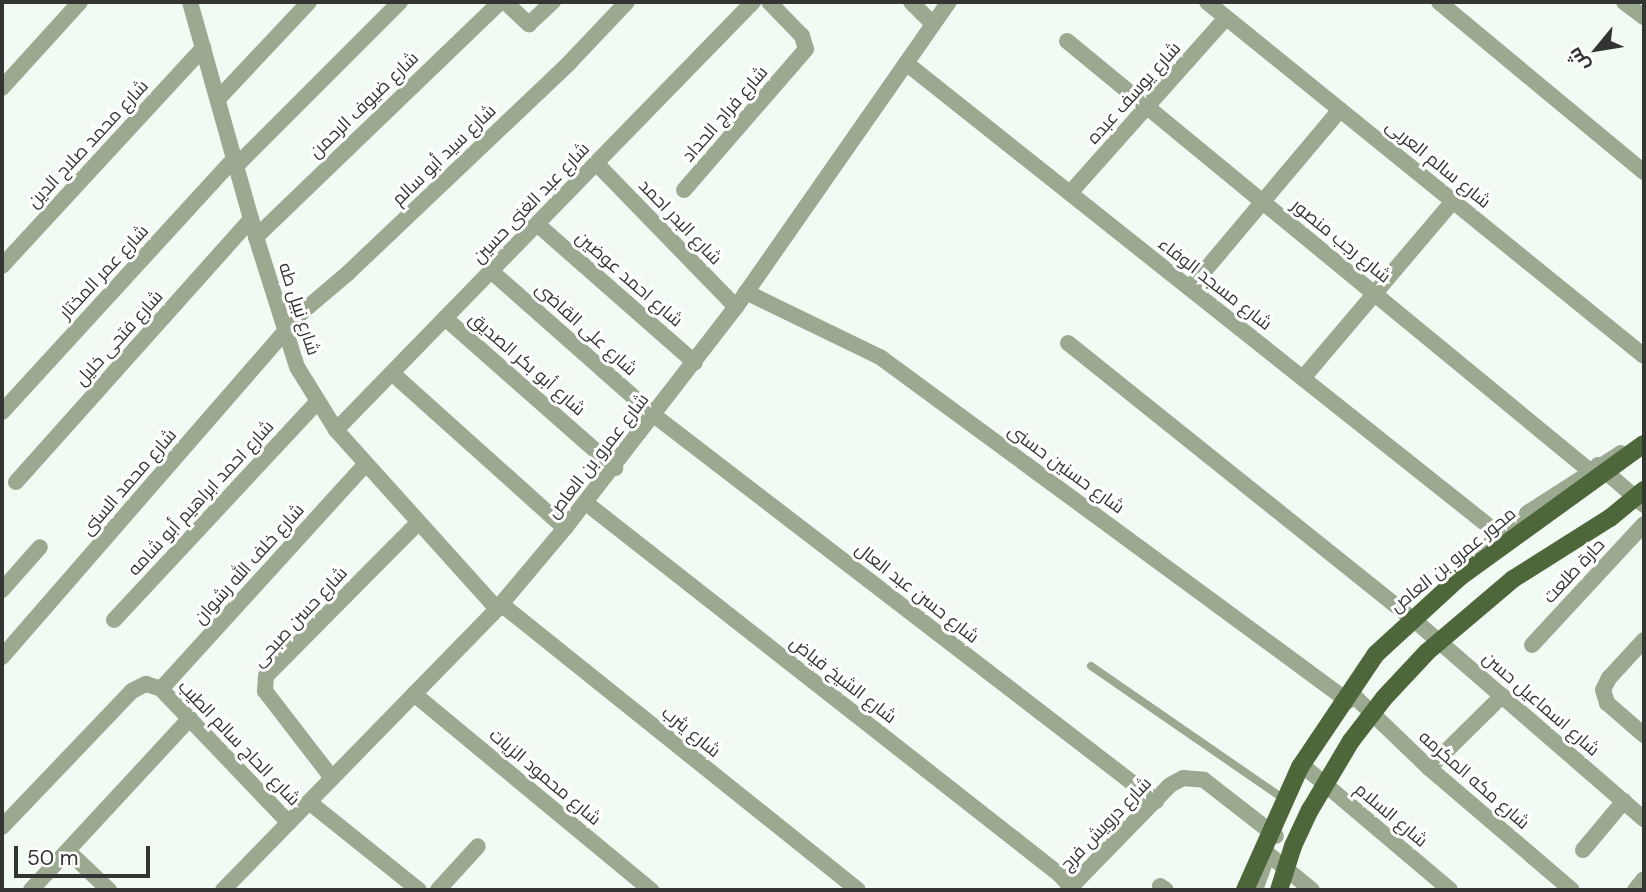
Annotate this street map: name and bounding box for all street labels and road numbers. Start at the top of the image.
street label: شارع يوسف عبده [1083,38,1185,148]
street label: شارع ضيوف الرحمن [305,47,423,163]
street label: شارع فراج الحداد [678,62,772,166]
street label: شارع محمد صلاح الدين [23,75,153,213]
street label: شارع سيد أبو سالم [388,100,500,210]
street label: شارع سالم العربى [1381,115,1495,213]
street label: شارع عبد الغنى حسين [468,138,594,268]
street label: شارع البدر احمد [634,175,726,269]
street label: شارع رجب منصور [1287,194,1395,288]
street label: شارع عمر المختار [55,220,153,324]
street label: شارع احمد عوضين [571,227,687,331]
street label: شارع مسجد الوفاء [1154,233,1276,335]
street label: شارع نبيل طه [274,260,324,358]
street label: شارع على القاضى [531,278,641,380]
street label: شارع فتحى خليل [71,286,167,390]
street label: شارع أبو بكر الصديق [464,308,590,420]
street label: شارع عمرو بن العاص [543,389,653,523]
street label: شارع احمد ابراهيم أبو شامه [123,416,279,580]
street label: شارع حسنين حسنى [1004,420,1128,518]
street label: شارع محمد السنى [77,424,181,540]
street label: شارع خلف الله رشوان [189,499,309,629]
street label: محور عمرو بن العاص [1386,503,1520,617]
street label: حارة طلعت [1539,534,1609,608]
street label: شارع حسن عبد العال [851,538,983,648]
street label: شارع حسن صبحى [248,562,352,672]
street label: شارع الشيخ فياض [785,632,901,728]
street label: شارع اسماعيل حسن [1478,647,1604,761]
street label: شارع الحاج سالم الطيب [174,676,304,810]
street label: شارع يثرب [657,702,725,762]
street label: شارع محمود الزيات [485,724,605,830]
street label: شارع مكه المكرمه [1414,726,1534,834]
street label: شارع درويش فرج [1056,773,1156,875]
street label: شارع السلام [1350,778,1432,852]

